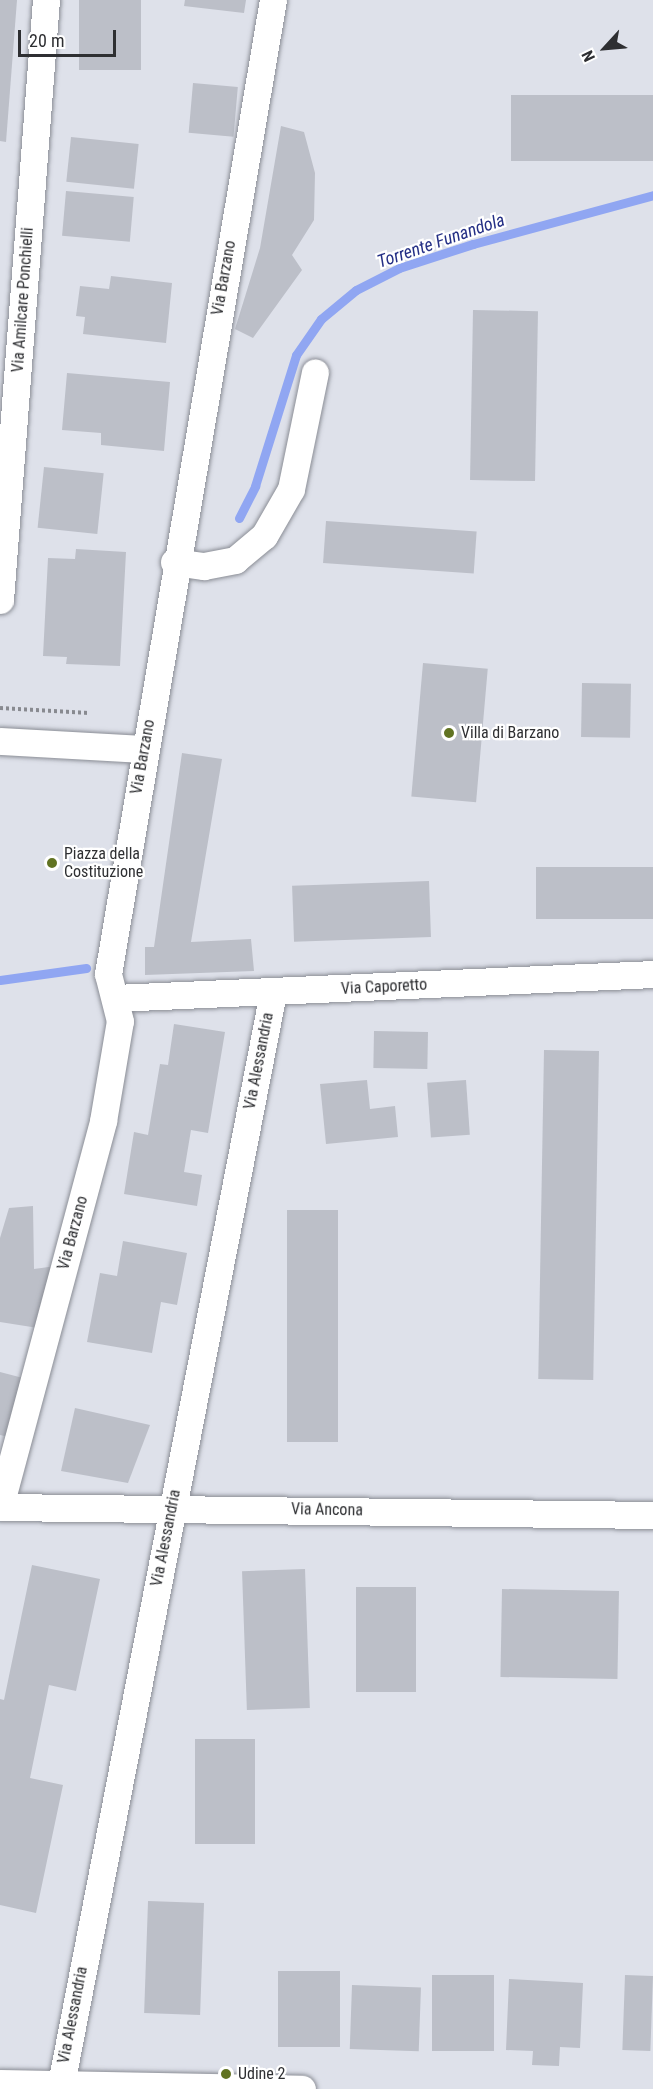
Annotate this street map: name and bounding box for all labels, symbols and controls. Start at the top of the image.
scale bar [21,18,118,56]
north arrow [575,18,635,78]
text: 20 m [29,30,64,51]
text: N [578,48,599,65]
water label: Torrente Funandola [374,209,508,273]
street label: Via Amilcare Ponchielli [8,227,38,373]
street label: Via Barzano [208,239,240,317]
street label: Via Barzano [127,718,159,796]
place label: Villa di Barzano [461,723,559,743]
marker: Villa di Barzano [442,726,456,740]
place label: Piazza della Costituzione [64,844,143,882]
marker: Piazza della Costituzione [45,856,59,870]
street label: Via Caporetto [340,975,428,999]
street label: Via Alessandria [240,1011,278,1111]
street label: Via Barzano [54,1194,92,1272]
street label: Via Alessandria [147,1488,185,1588]
street label: Via Ancona [291,1500,363,1520]
street label: Via Alessandria [54,1965,92,2065]
place label: Udine 2 [238,2064,285,2084]
marker: Udine 2 [219,2067,233,2081]

